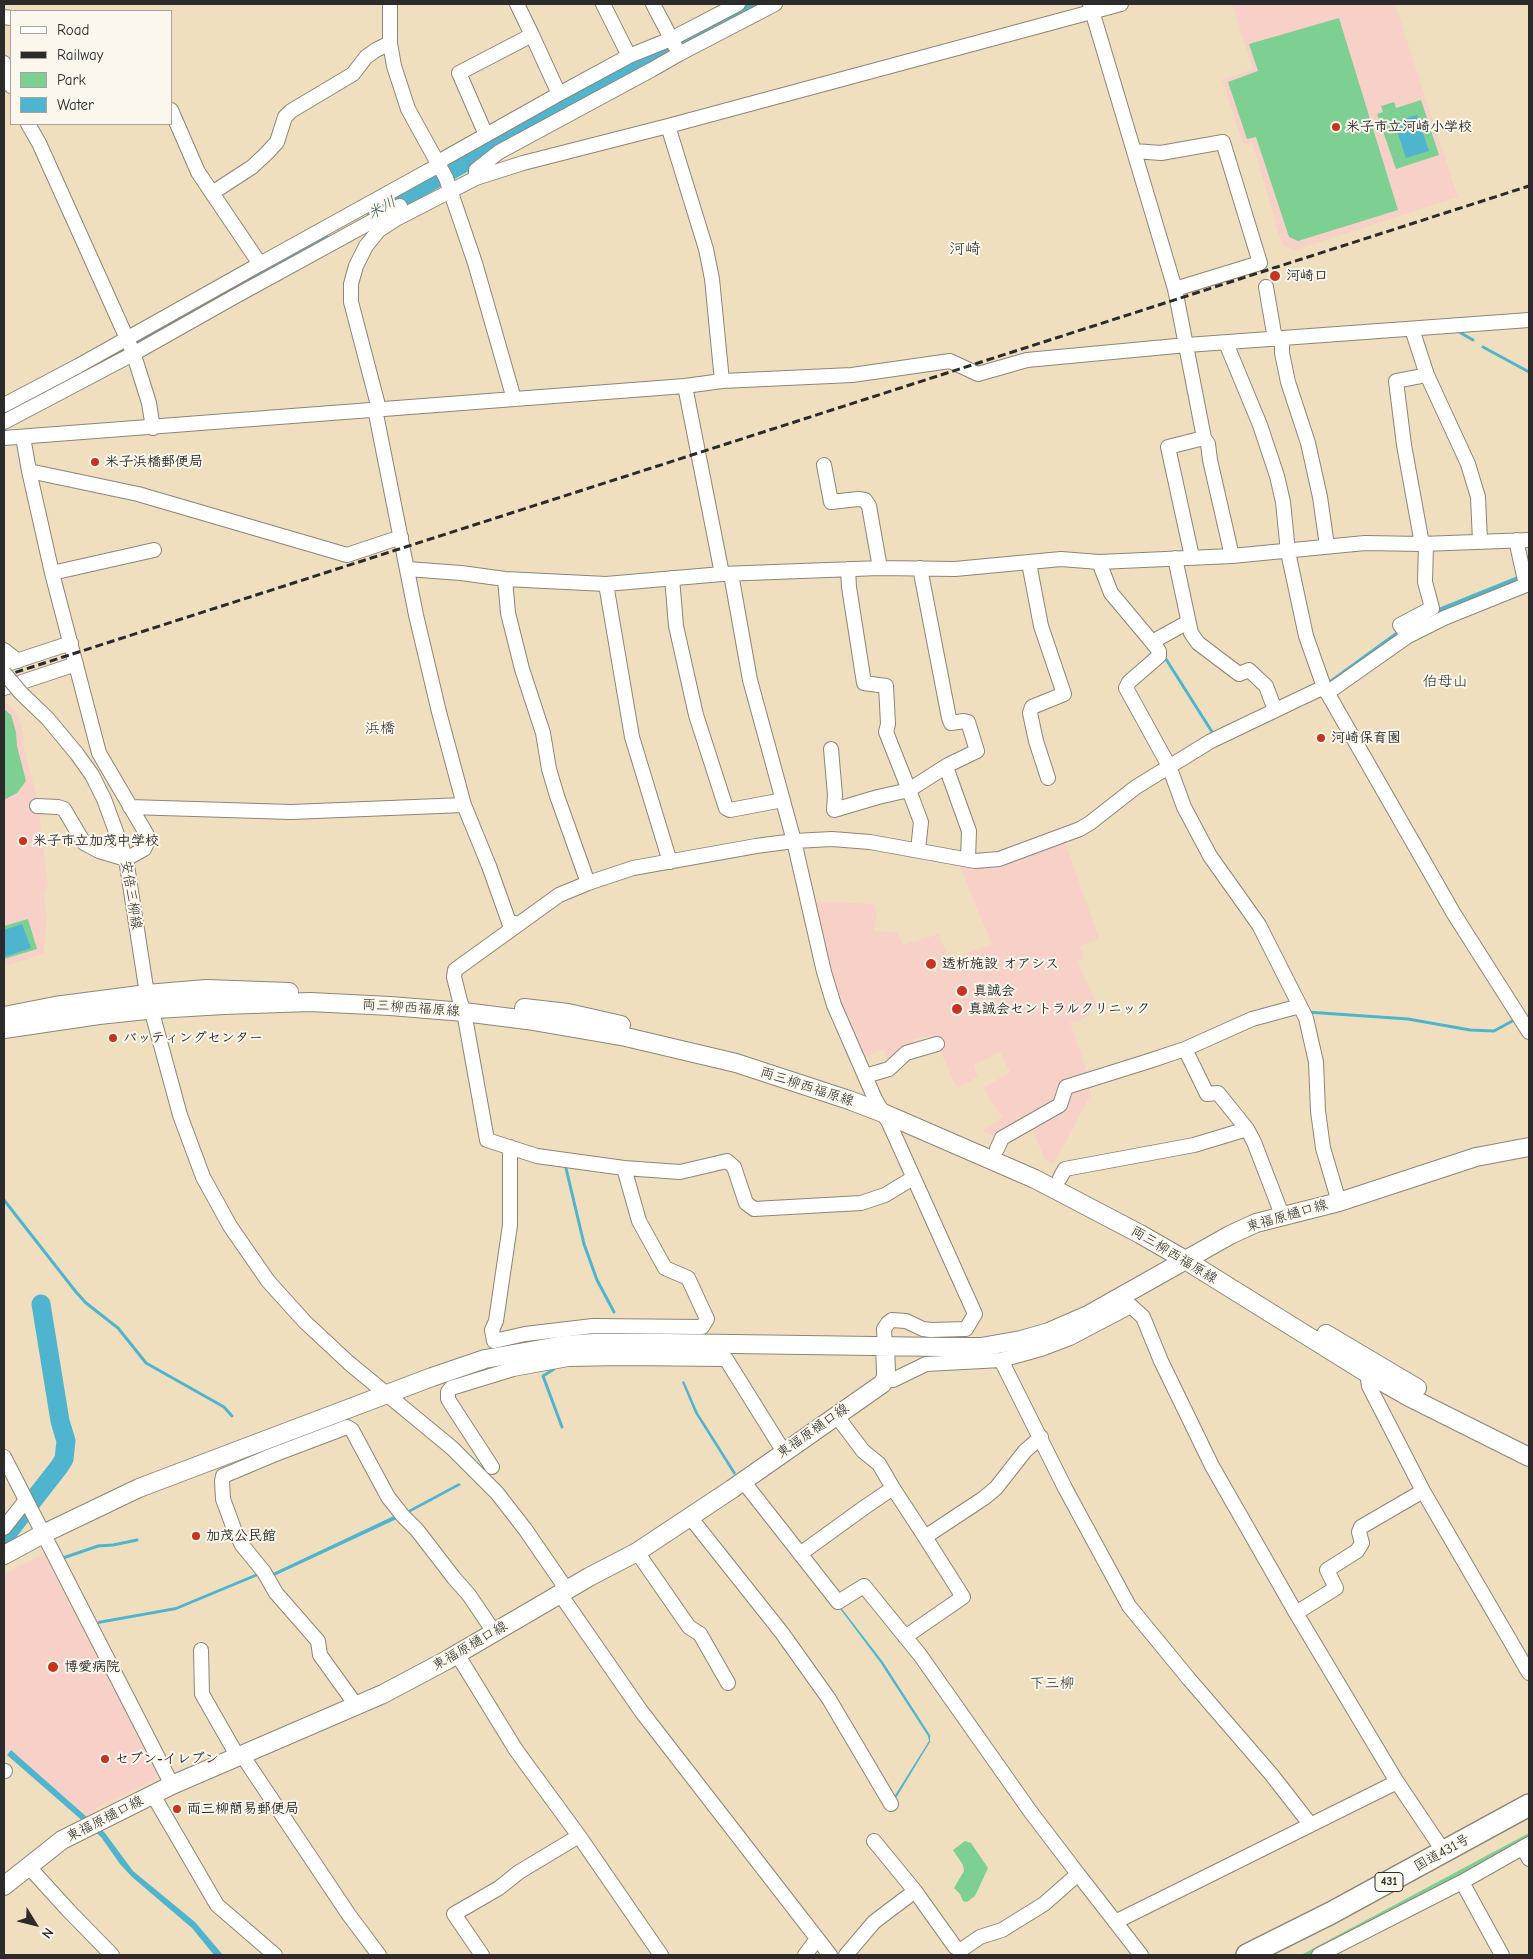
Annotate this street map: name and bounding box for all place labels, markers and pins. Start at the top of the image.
place label: 米子市立河崎小学校 [1346,119,1472,135]
marker: 米子市立河崎小学校 [1330,121,1342,133]
place label: 河崎口 [1286,268,1328,284]
marker: 河崎口 [1268,269,1282,283]
place label: 米子浜橋郵便局 [105,454,203,470]
marker: 米子浜橋郵便局 [89,456,101,468]
place label: 河崎保育園 [1331,730,1401,746]
marker: 河崎保育園 [1315,732,1327,744]
place label: 米子市立加茂中学校 [33,833,159,849]
marker: 米子市立加茂中学校 [17,835,29,847]
place label: 透析施設 オアシス [942,956,1059,972]
marker: 透析施設 オアシス [924,957,938,971]
place label: 真誠会 [973,983,1015,999]
marker: 真誠会 [955,984,969,998]
place label: 真誠会セントラルクリニック [968,1001,1150,1017]
marker: 真誠会セントラルクリニック [950,1002,964,1016]
place label: バッティングセンター [123,1030,263,1046]
marker: バッティングセンター [107,1032,119,1044]
place label: 加茂公民館 [206,1528,276,1544]
marker: 加茂公民館 [190,1530,202,1542]
place label: 博愛病院 [64,1659,120,1675]
marker: 博愛病院 [46,1660,60,1674]
place label: セブン-イレブン [115,1751,219,1767]
marker: セブン-イレブン [99,1753,111,1765]
place label: 両三柳簡易郵便局 [187,1801,299,1817]
marker: 両三柳簡易郵便局 [171,1803,183,1815]

